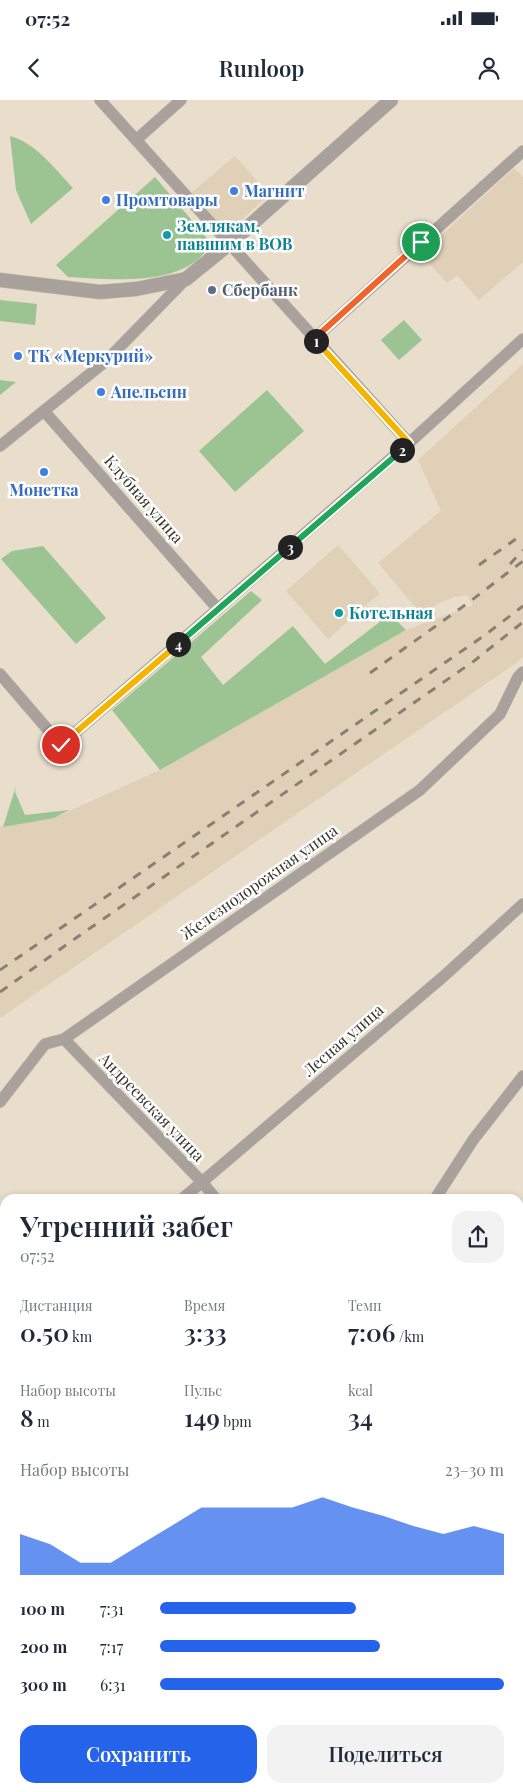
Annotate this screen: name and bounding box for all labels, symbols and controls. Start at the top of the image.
text: 07:52 [25,5,70,31]
text: Runloop [219,53,304,83]
icon: back [20,54,48,82]
icon: person [475,54,503,82]
place label: Магнит [244,180,305,201]
marker: Магнит [228,185,240,197]
place label: Промтовары [116,189,218,210]
marker: Промтовары [100,194,112,206]
place label: Землякам, павшим в ВОВ [177,215,293,254]
pin [400,221,442,263]
icon: arrive [407,228,435,256]
marker: Землякам, павшим в ВОВ [161,229,173,241]
place label: Сбербанк [222,279,298,300]
marker: Сбербанк [206,284,218,296]
pin: 1 [304,328,328,354]
text: 1 [314,332,319,351]
place label: ТК «Меркурий» [28,345,153,366]
marker: ТК «Меркурий» [12,350,24,362]
place label: Апельсин [110,381,187,402]
marker: Апельсин [95,386,107,398]
pin: 2 [390,438,414,462]
text: 2 [399,441,406,460]
street label: Клубная улица [100,450,189,547]
marker: Монетка [38,466,50,478]
place label: Монетка [9,479,79,500]
pin: 3 [278,534,302,560]
text: 3 [287,538,294,557]
place label: Котельная [349,602,433,623]
marker: Котельная [333,607,345,619]
pin: 4 [166,632,190,656]
text: 4 [175,635,182,654]
pin [40,724,82,766]
icon: check [47,731,75,759]
street label: Железнодорожная улица [176,819,341,944]
street label: Лесная улица [297,999,387,1081]
street label: Андреевская улица [94,1047,210,1165]
text: Утренний забег [20,1207,233,1244]
button: share [452,1211,504,1263]
text: 07:52 [20,1245,55,1266]
text: Дистанция [20,1296,93,1315]
text: Время [184,1296,225,1315]
text: Темп [348,1296,382,1315]
text: 0.50 [20,1315,69,1348]
text: 3:33 [184,1315,227,1348]
text: 7:06 [348,1315,395,1348]
text: km [69,1327,92,1346]
text: /km [395,1327,424,1346]
text: Набор высоты [20,1381,116,1400]
text: Пульс [184,1381,222,1400]
text: kcal [348,1381,373,1400]
text: 8 [20,1400,34,1433]
text: 149 [184,1400,220,1433]
text: 34 [348,1400,373,1433]
text: m [34,1412,50,1431]
text: bpm [220,1412,252,1431]
text: Набор высоты [20,1459,129,1480]
text: 23–30 m [445,1459,504,1480]
text: 100 m [20,1598,65,1619]
text: 7:31 [100,1598,124,1619]
text: 200 m [20,1636,67,1657]
text: 7:17 [100,1636,123,1657]
text: 300 m [20,1674,67,1695]
text: 6:31 [100,1674,126,1695]
button: Сохранить [20,1725,257,1783]
button: Поделиться [267,1725,504,1783]

